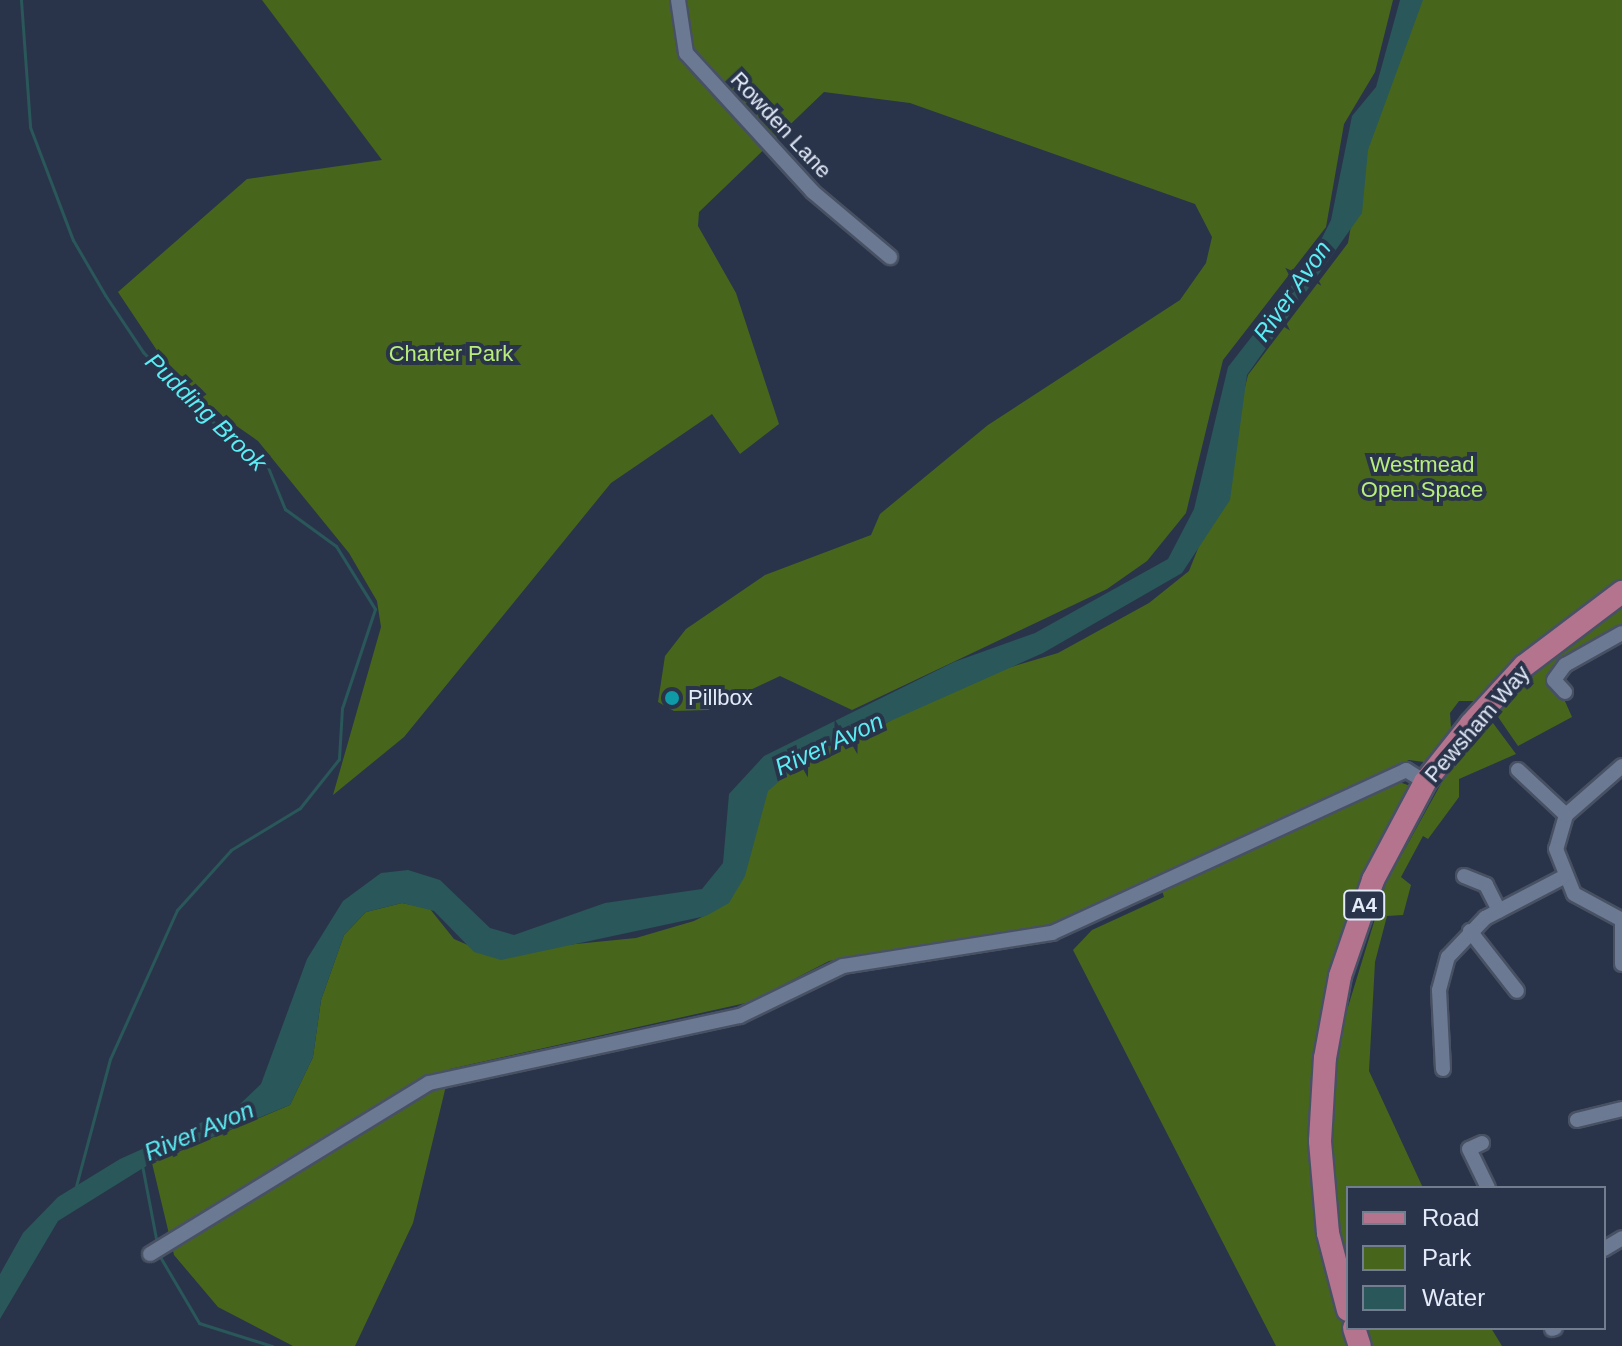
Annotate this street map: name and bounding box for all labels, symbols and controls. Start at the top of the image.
street label: Rowden Lane [725,66,837,184]
water label: River Avon [1247,235,1337,347]
park label: Charter Park [389,341,513,367]
water label: Pudding Brook [139,347,273,477]
park label: Westmead Open Space [1361,451,1483,502]
street label: Pewsham Way [1419,660,1535,788]
place label: Pillbox [688,685,753,711]
marker: Pillbox [663,689,681,707]
water label: River Avon [770,706,888,782]
road number: A4 [1342,889,1386,921]
water label: River Avon [140,1095,258,1167]
legend [1346,1186,1606,1330]
text: Road [1422,1204,1479,1231]
text: Park [1422,1244,1471,1271]
text: Water [1422,1284,1485,1311]

